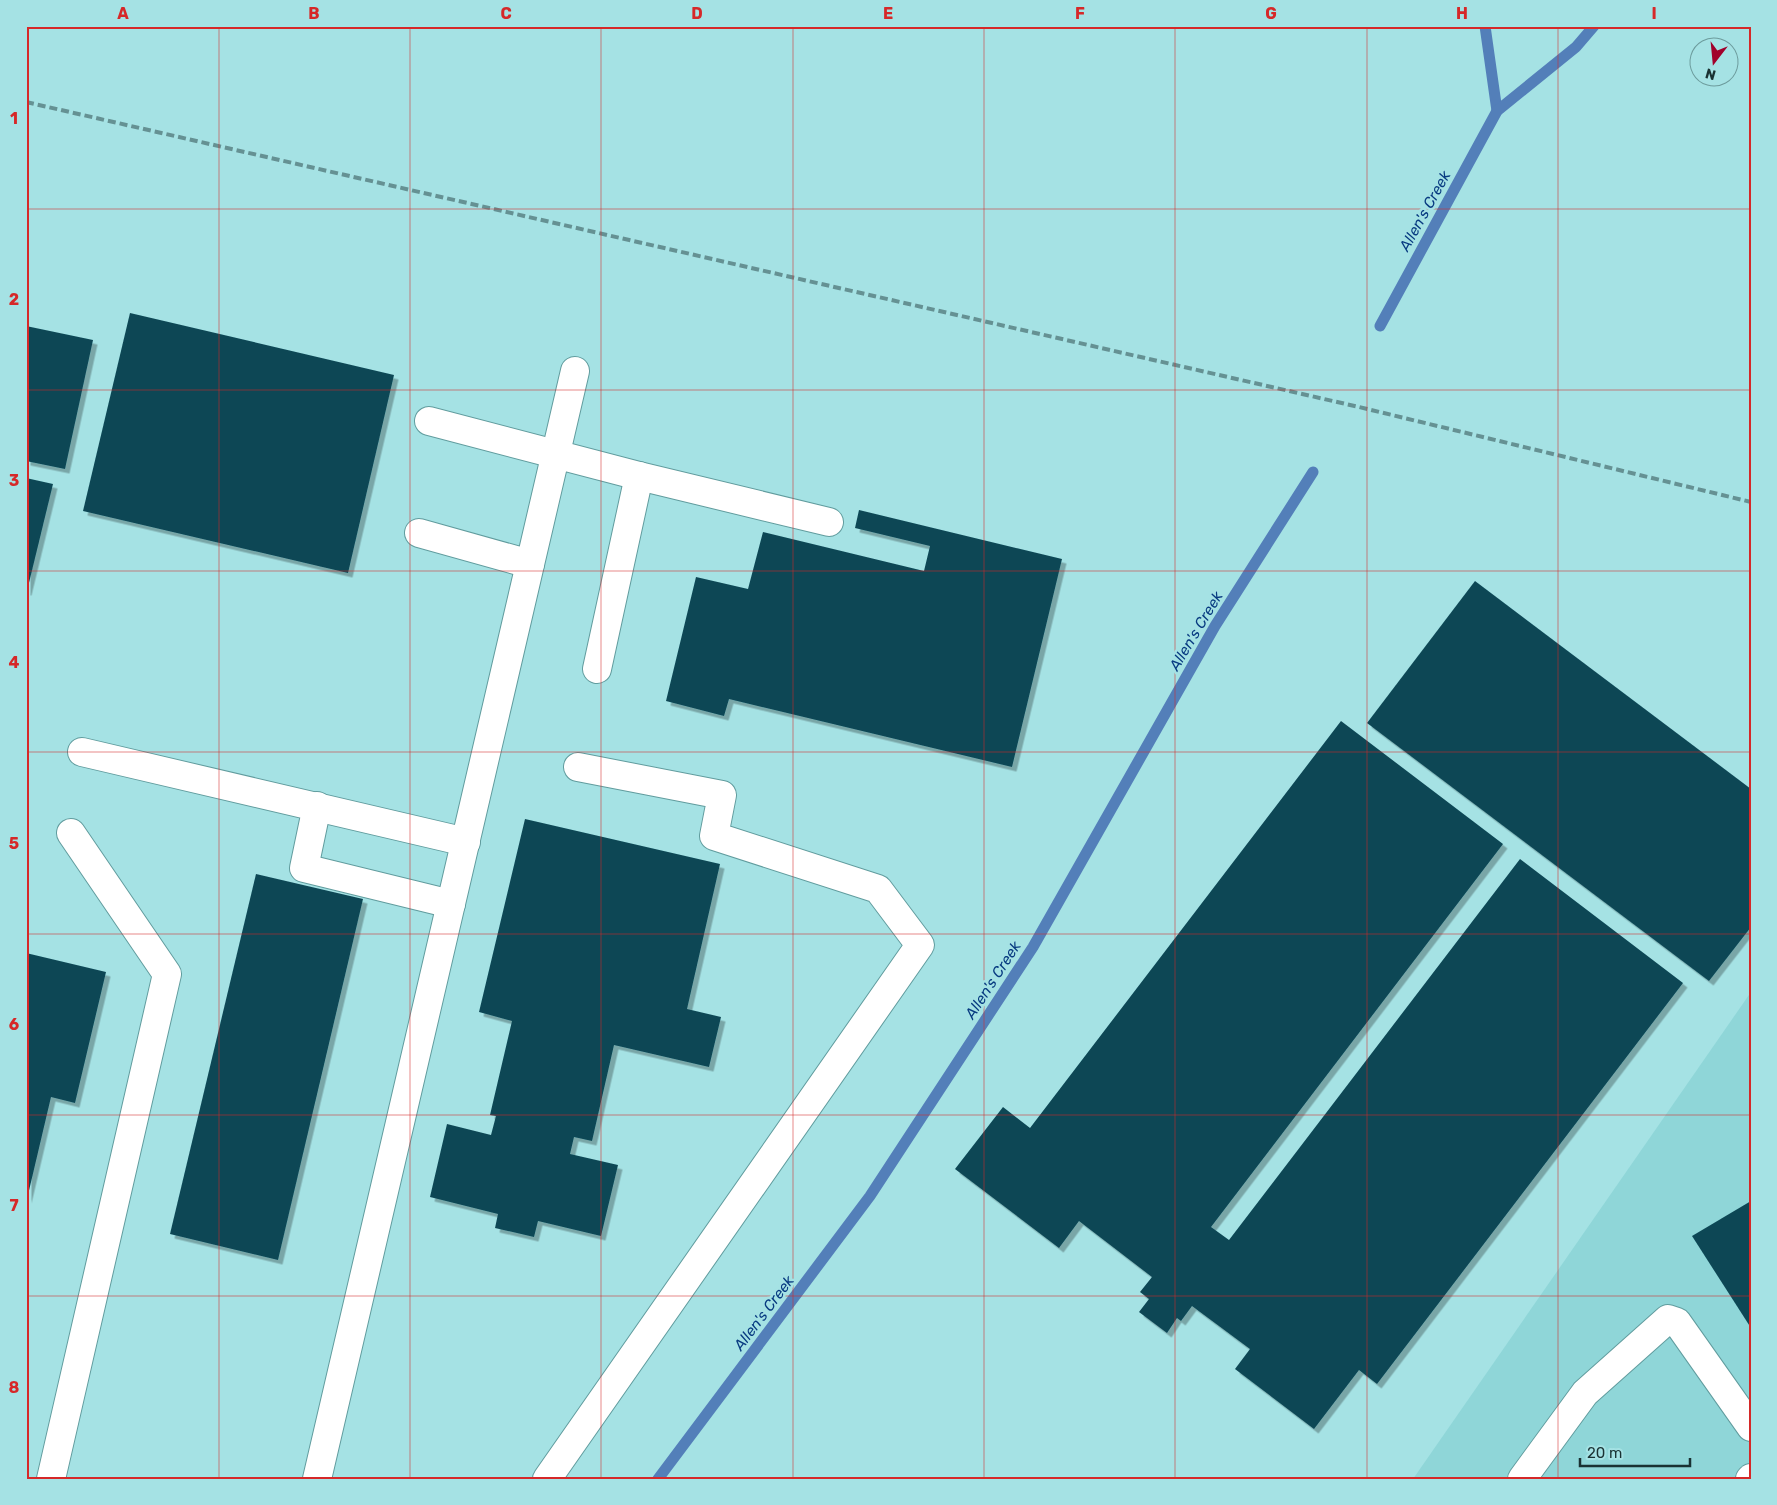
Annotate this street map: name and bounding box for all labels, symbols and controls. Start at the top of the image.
text: A [117,4,129,23]
text: B [308,4,320,23]
text: C [500,4,512,23]
text: D [691,4,703,23]
text: E [883,4,893,23]
text: F [1075,4,1085,23]
text: G [1265,4,1277,23]
text: H [1456,4,1468,23]
text: I [1651,4,1657,23]
north arrow [1690,38,1740,88]
text: N [1703,64,1718,84]
text: 1 [10,109,18,128]
water label: Allen's Creek [1395,168,1455,255]
text: 2 [9,290,19,309]
text: 3 [9,471,19,490]
water label: Allen's Creek [1165,588,1227,675]
text: 4 [9,653,20,672]
text: 5 [9,834,19,853]
water label: Allen's Creek [961,938,1025,1023]
text: 6 [9,1015,19,1034]
text: 7 [9,1196,19,1215]
water label: Allen's Creek [729,1272,798,1355]
text: 8 [9,1378,20,1397]
scale bar [1580,1435,1690,1467]
text: 20 m [1587,1444,1622,1462]

